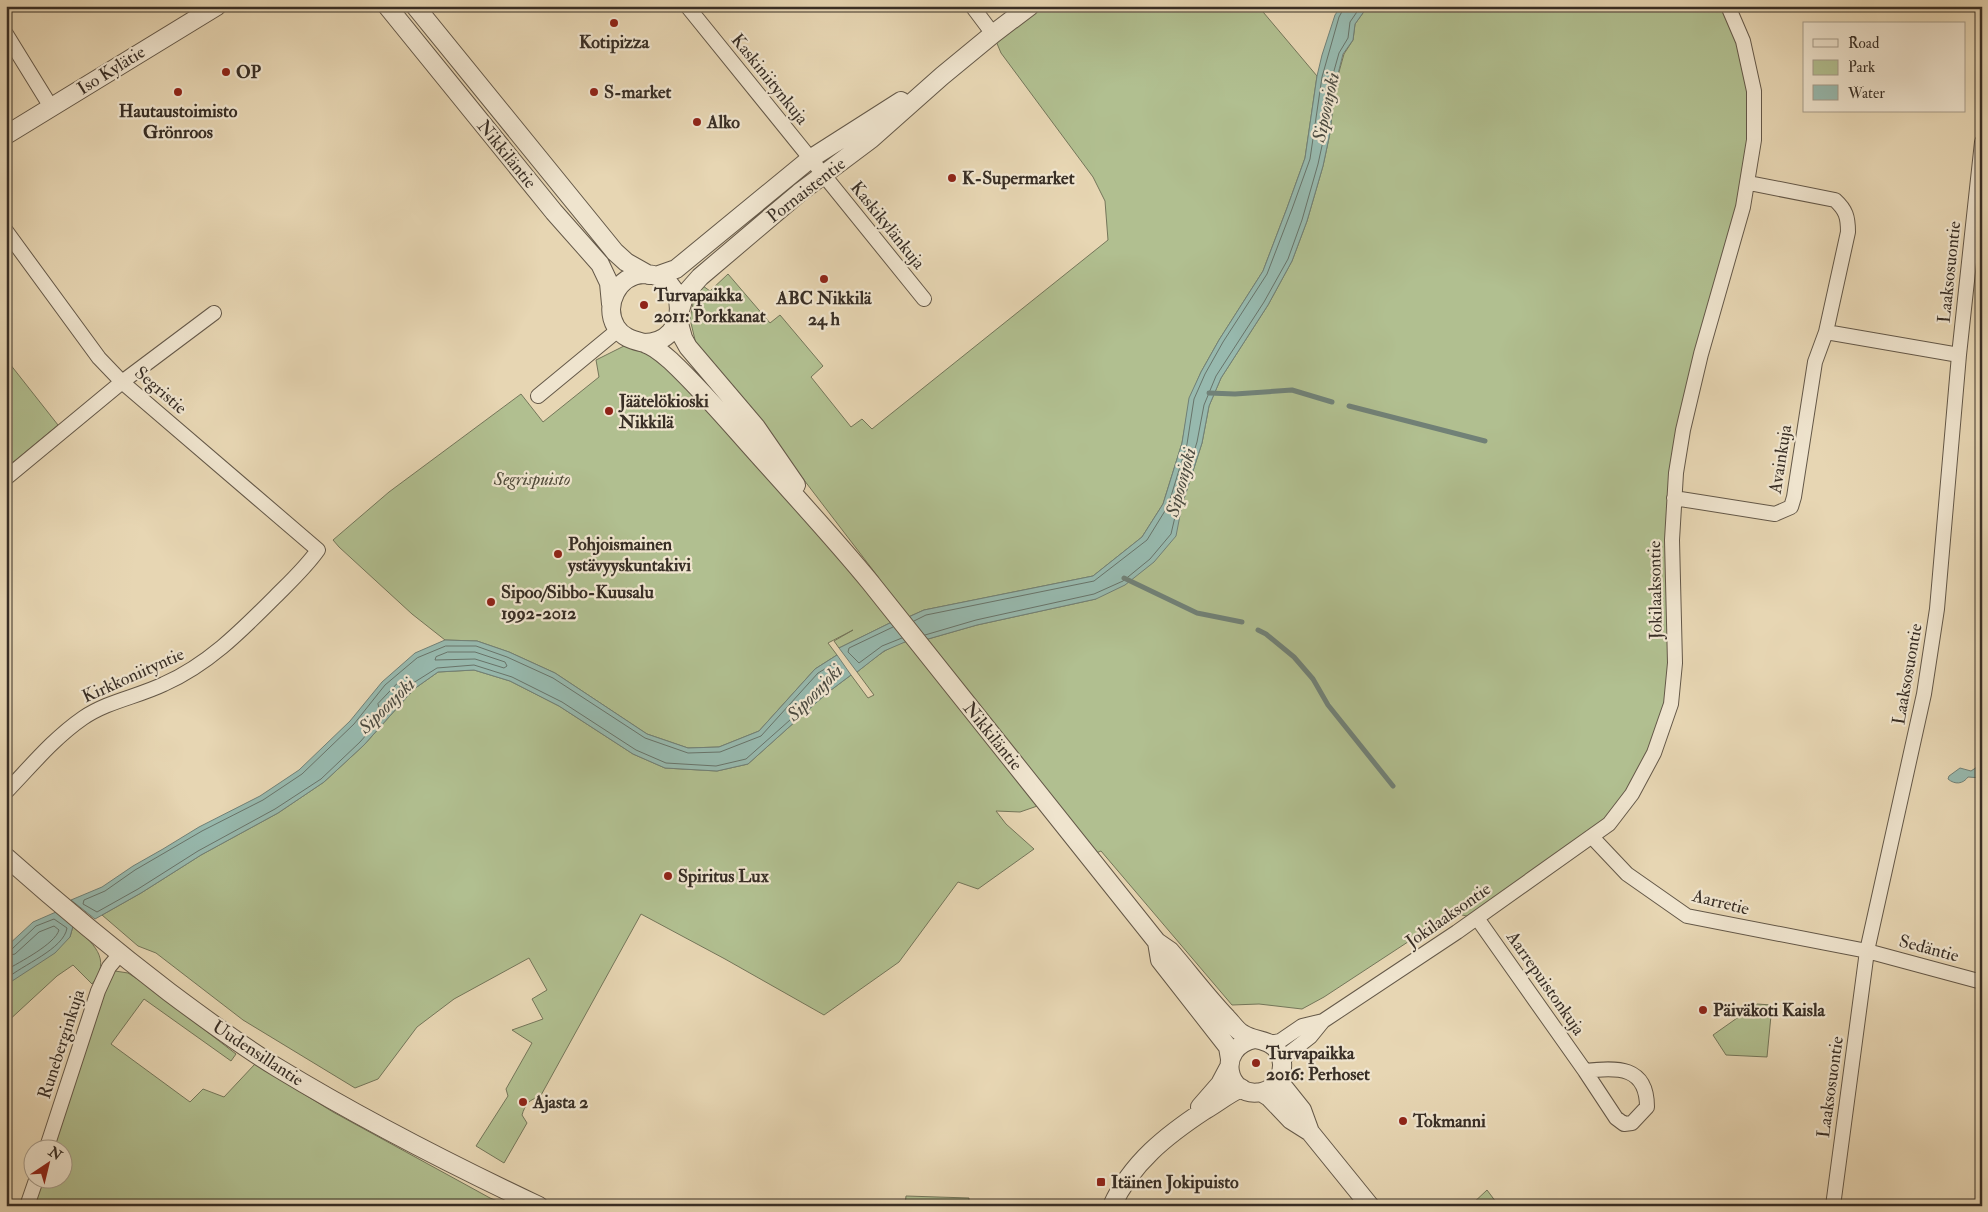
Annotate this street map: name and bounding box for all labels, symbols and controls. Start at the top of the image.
marker: Kotipizza [608,17,620,29]
legend [1803,22,1966,112]
street label: Kaskiniitynkuja [726,29,814,130]
place label: Kotipizza [579,31,650,54]
text: Road [1848,34,1880,53]
street label: Iso Kylätie [73,40,150,100]
text: Park [1848,58,1875,77]
place label: OP [236,61,261,84]
marker: OP [220,66,232,78]
water label: Sipoonjoki [1307,70,1345,145]
place label: S-market [604,81,671,104]
text: Water [1847,84,1885,103]
marker: Hautaustoimisto Grönroos [172,86,184,98]
marker: S-market [588,86,600,98]
place label: Hautaustoimisto Grönroos [119,100,238,144]
place label: Alko [706,111,740,134]
street label: Nikkiläntie [472,115,542,194]
marker: Alko [691,116,703,128]
street label: Pornaistentie [762,152,851,228]
place label: K-Supermarket [962,167,1075,190]
marker: K-Supermarket [946,172,958,184]
street label: Kaskikylänkuja [845,177,930,274]
street label: Laaksosuontie [1933,219,1966,324]
marker: ABC Nikkilä 24 h [818,273,830,285]
place label: Turvapaikka 2011: Porkkanat [653,284,766,328]
place label: ABC Nikkilä 24 h [776,287,872,331]
marker: Turvapaikka 2011: Porkkanat [638,299,650,311]
street label: Segristie [130,361,192,420]
place label: Jäätelökioski Nikkilä [618,390,709,434]
marker: Jäätelökioski Nikkilä [603,405,615,417]
street label: Avainkuja [1764,422,1797,496]
water label: Sipoonjoki [1160,445,1202,520]
park label: Segrispuisto [493,468,570,491]
place label: Pohjoismainen ystävyyskuntakivi [567,533,691,577]
street label: Jokilaaksontie [1643,540,1668,641]
marker: Pohjoismainen ystävyyskuntakivi [552,548,564,560]
place label: Sipoo/Sibbo-Kuusalu 1992-2012 [501,581,654,625]
marker: Sipoo/Sibbo-Kuusalu 1992-2012 [485,596,497,608]
street label: Laaksosuontie [1887,621,1928,727]
street label: Kirkkoniityntie [79,643,188,708]
water label: Sipoonjoki [781,659,848,727]
water label: Sipoonjoki [353,672,420,740]
street label: Nikkiläntie [958,697,1028,776]
place label: Spiritus Lux [678,865,770,888]
marker: Spiritus Lux [662,870,674,882]
street label: Jokilaaksontie [1400,877,1496,954]
street label: Aarretie [1689,884,1752,921]
street label: Aarrepuistonkuja [1501,926,1590,1040]
street label: Sedäntie [1896,929,1962,968]
street label: Runeberginkuja [33,986,90,1102]
place label: Päiväkoti Kaisla [1713,999,1826,1022]
marker: Päiväkoti Kaisla [1697,1004,1709,1016]
street label: Uudensillantie [208,1015,308,1092]
street label: Laaksosuontie [1812,1034,1849,1139]
place label: Turvapaikka 2016: Perhoset [1265,1042,1370,1086]
marker: Turvapaikka 2016: Perhoset [1250,1057,1262,1069]
place label: Ajasta 2 [532,1091,588,1114]
marker: Ajasta 2 [517,1096,529,1108]
place label: Tokmanni [1412,1110,1486,1133]
marker: Tokmanni [1397,1115,1409,1127]
north arrow [22,1140,72,1190]
text: N [44,1143,66,1165]
place label: Itäinen Jokipuisto [1111,1171,1239,1194]
marker: Itäinen Jokipuisto [1095,1176,1107,1188]

